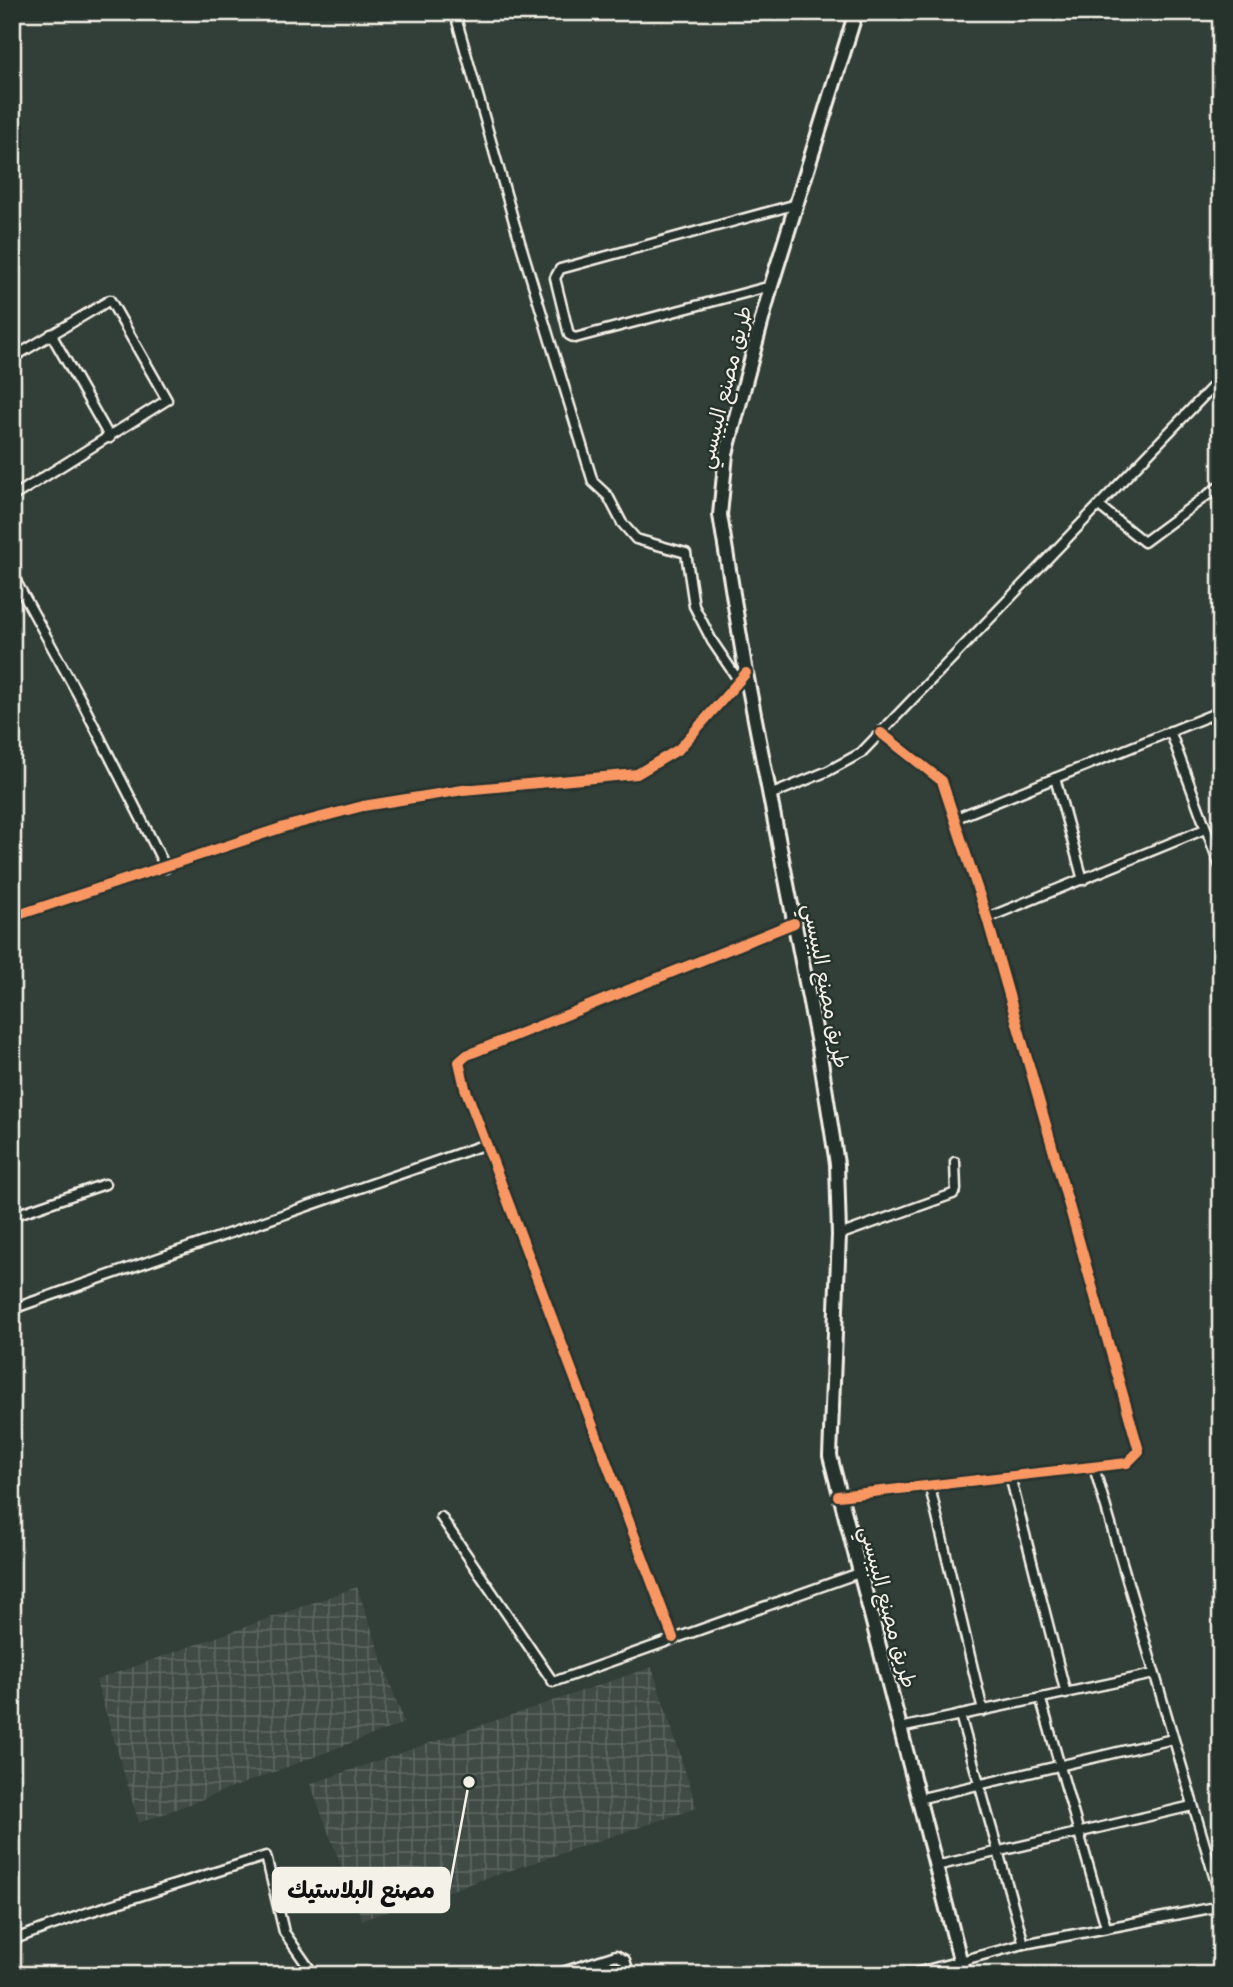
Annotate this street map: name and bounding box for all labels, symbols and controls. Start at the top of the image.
street label: طريق مصنع البيبسي [693,303,764,473]
street label: طريق مصنع البيبسي [791,902,854,1072]
street label: طريق مصنع البيبسي [848,1523,921,1693]
callout: مصنع البلاستيك [273,1868,449,1912]
text: مصنع البلاستيك [287,1877,435,1907]

